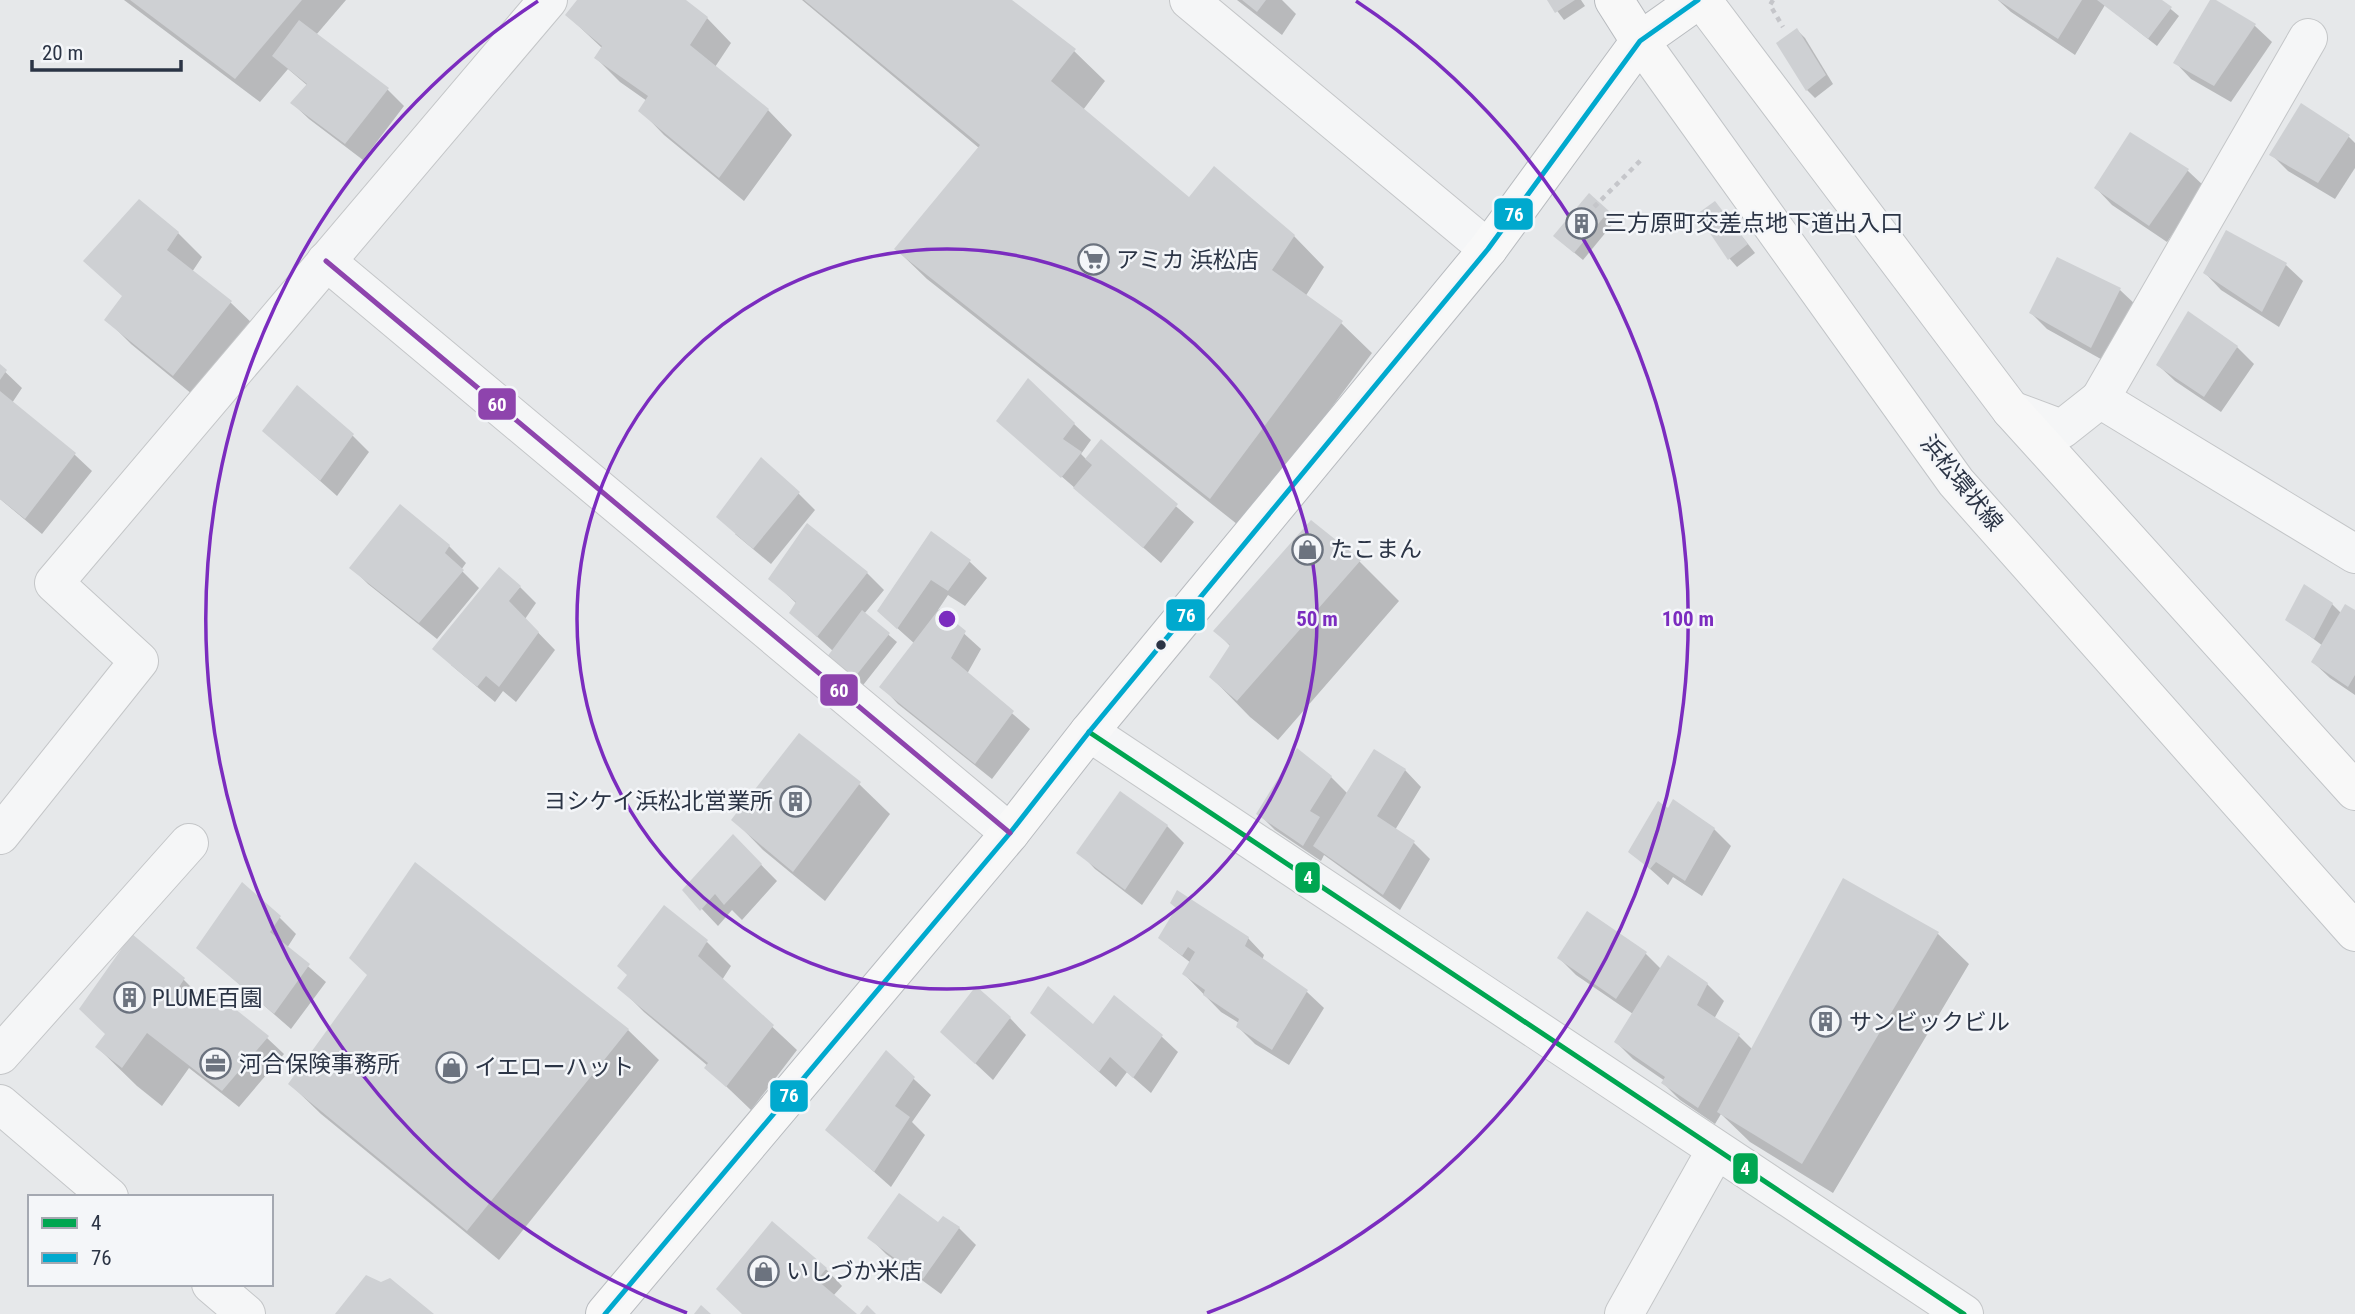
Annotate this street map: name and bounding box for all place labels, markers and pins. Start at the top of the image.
building icon: 三方原町交差点地下道出入口 [1564,206,1598,240]
place label: 三方原町交差点地下道出入口 [1604,210,1903,237]
supermarket icon: アミカ 浜松店 [1076,243,1110,277]
place label: アミカ 浜松店 [1116,247,1259,274]
shop icon: たこまん [1290,532,1324,566]
place label: たこまん [1330,536,1422,563]
centre of rings [935,607,959,631]
unlabelled marker [1154,638,1168,652]
building icon: ヨシケイ浜松北営業所 [779,784,813,818]
place label: ヨシケイ浜松北営業所 [543,788,773,815]
building icon: PLUME百園 [112,981,146,1015]
place label: PLUME百園 [152,985,263,1012]
building icon: サンビックビル [1809,1005,1843,1039]
place label: サンビックビル [1849,1009,2010,1036]
office icon: 河合保険事務所 [199,1047,233,1081]
shop icon: イエローハット [434,1050,468,1084]
place label: 河合保険事務所 [239,1051,400,1078]
place label: イエローハット [474,1054,634,1081]
shop icon: いしづか米店 [746,1254,780,1288]
place label: いしづか米店 [786,1258,923,1285]

